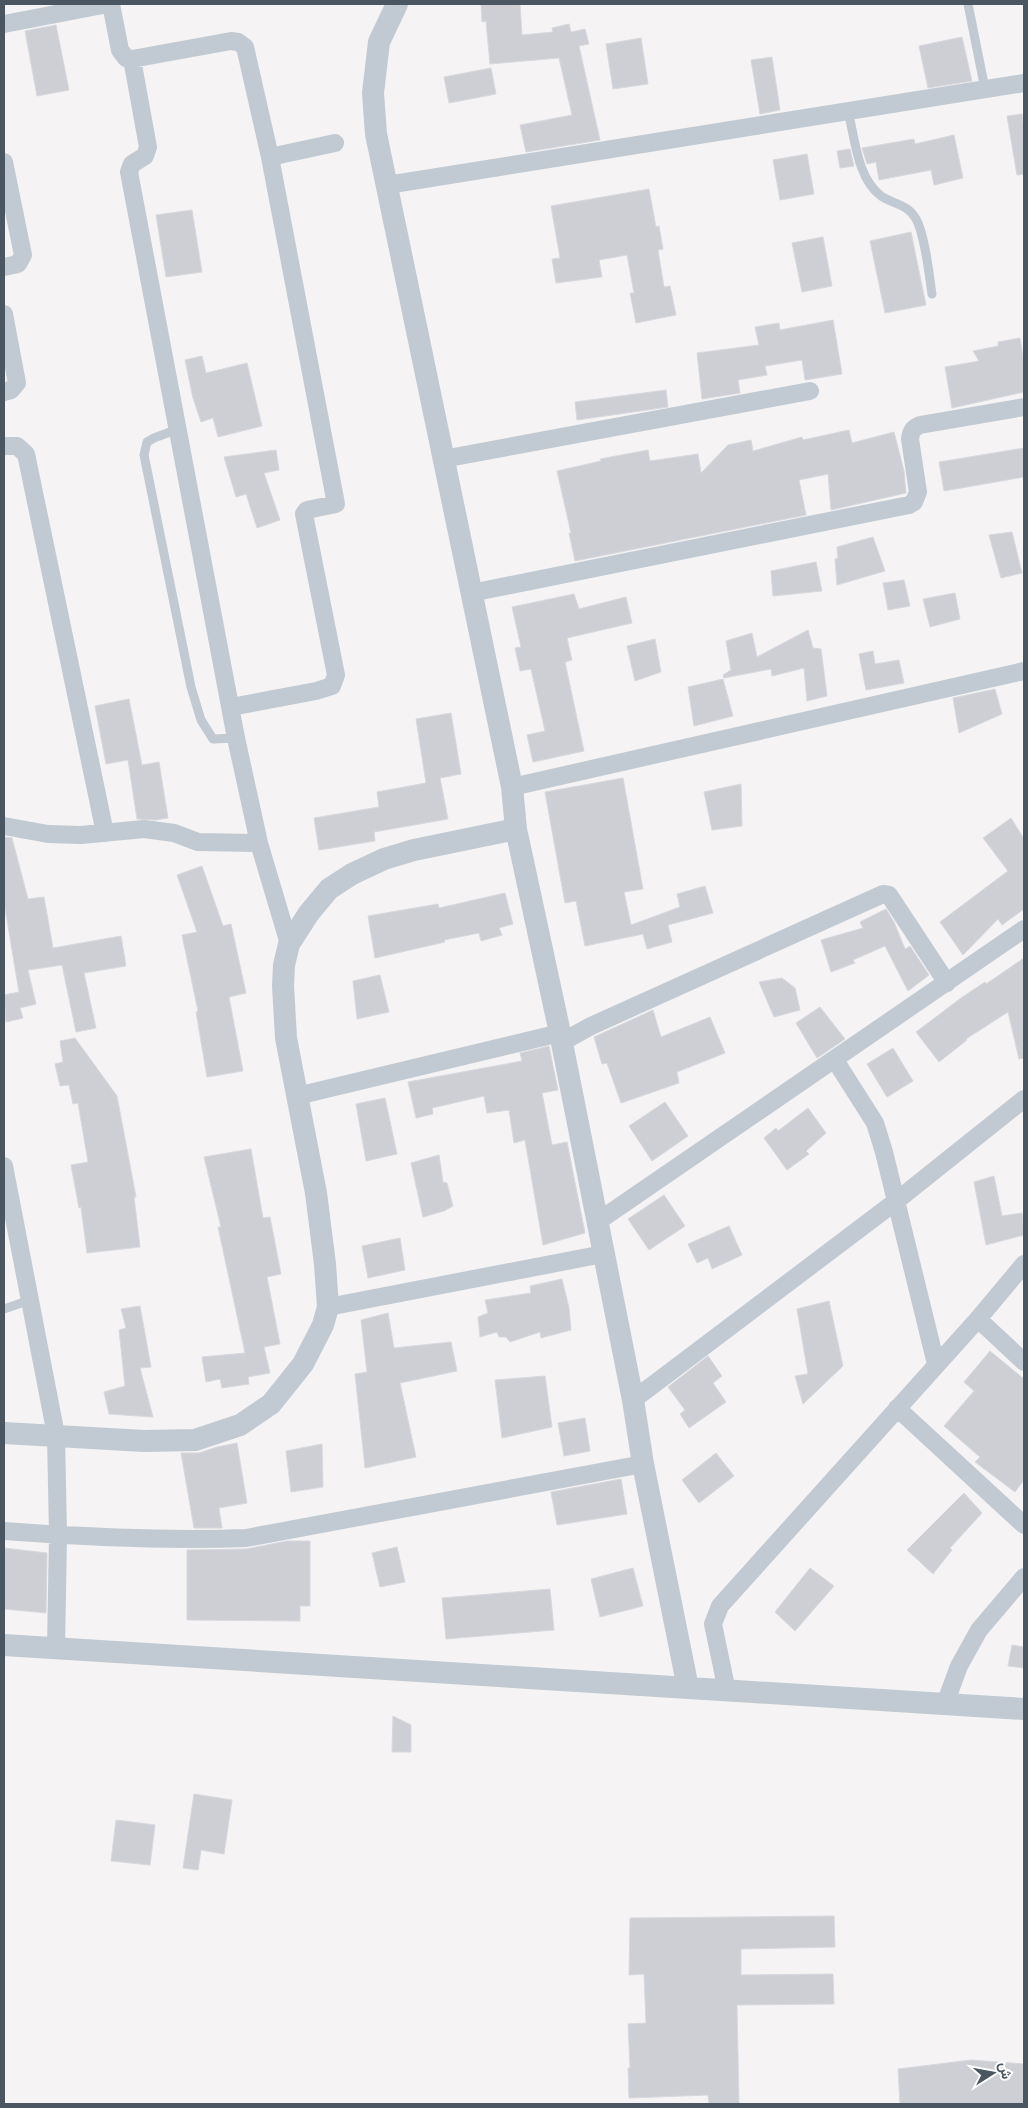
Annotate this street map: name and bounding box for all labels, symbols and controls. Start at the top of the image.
north arrow [968,2048,1018,2098]
text: ش [995,2061,1013,2081]

